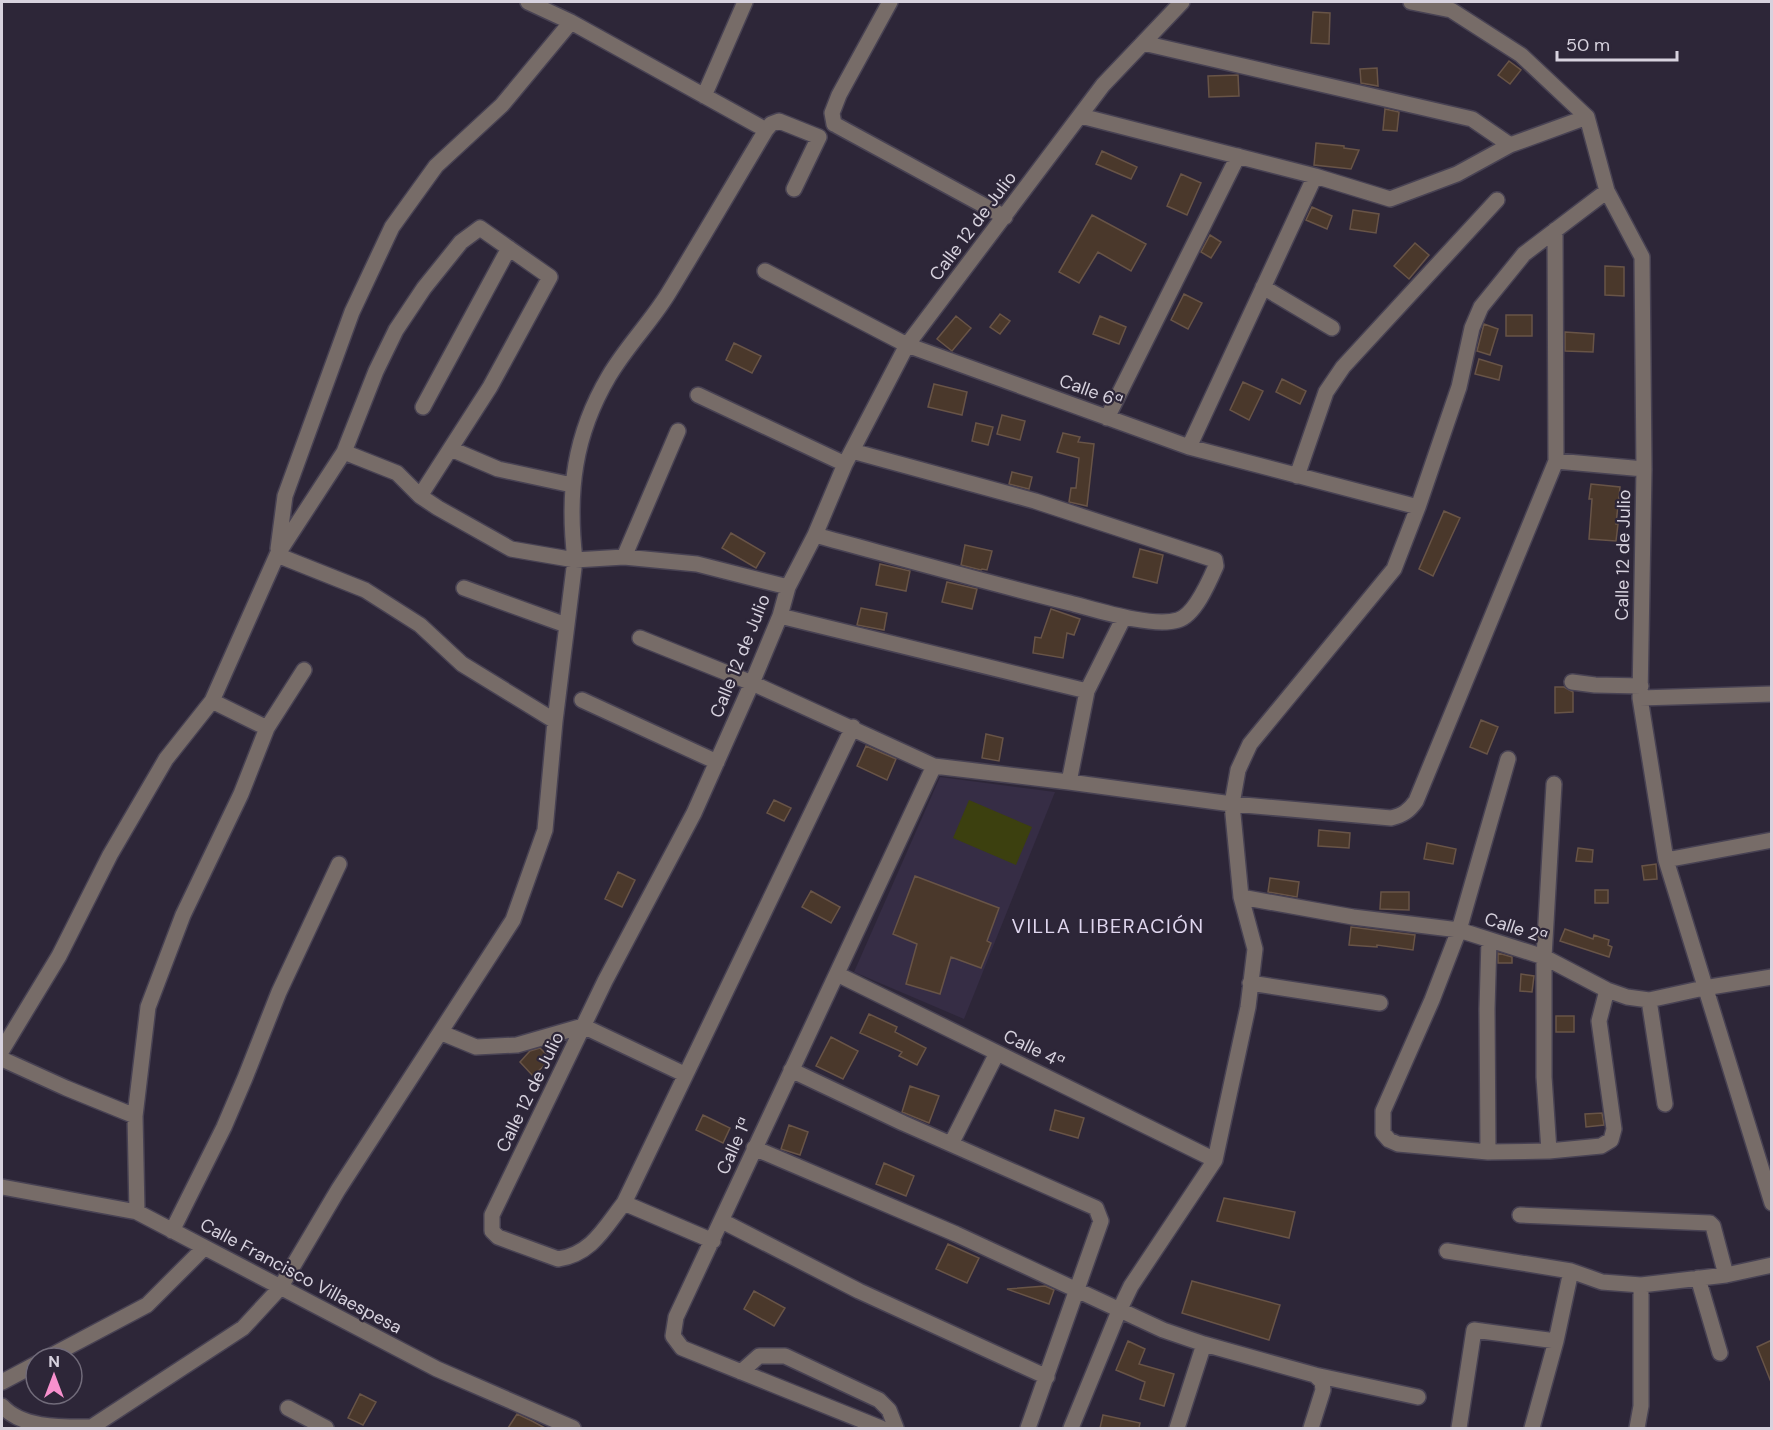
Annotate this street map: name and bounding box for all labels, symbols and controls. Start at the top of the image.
scale bar [1557,24,1677,62]
text: 50 m [1566,33,1610,57]
street label: Calle 12 de Julio [924,166,1022,286]
street label: Calle 6ª [1056,368,1126,414]
street label: Calle 12 de Julio [1610,489,1636,621]
street label: Calle 12 de Julio [704,591,776,721]
street label: Calle 2ª [1482,907,1550,949]
district label: VILLA LIBERACIÓN [1012,913,1205,939]
street label: Calle 4ª [999,1024,1069,1074]
street label: Calle 12 de Julio [490,1028,570,1156]
street label: Calle 1ª [711,1114,757,1178]
street label: Calle Francisco Villaespesa [196,1213,406,1339]
north arrow [24,1346,84,1406]
text: N [48,1351,60,1372]

